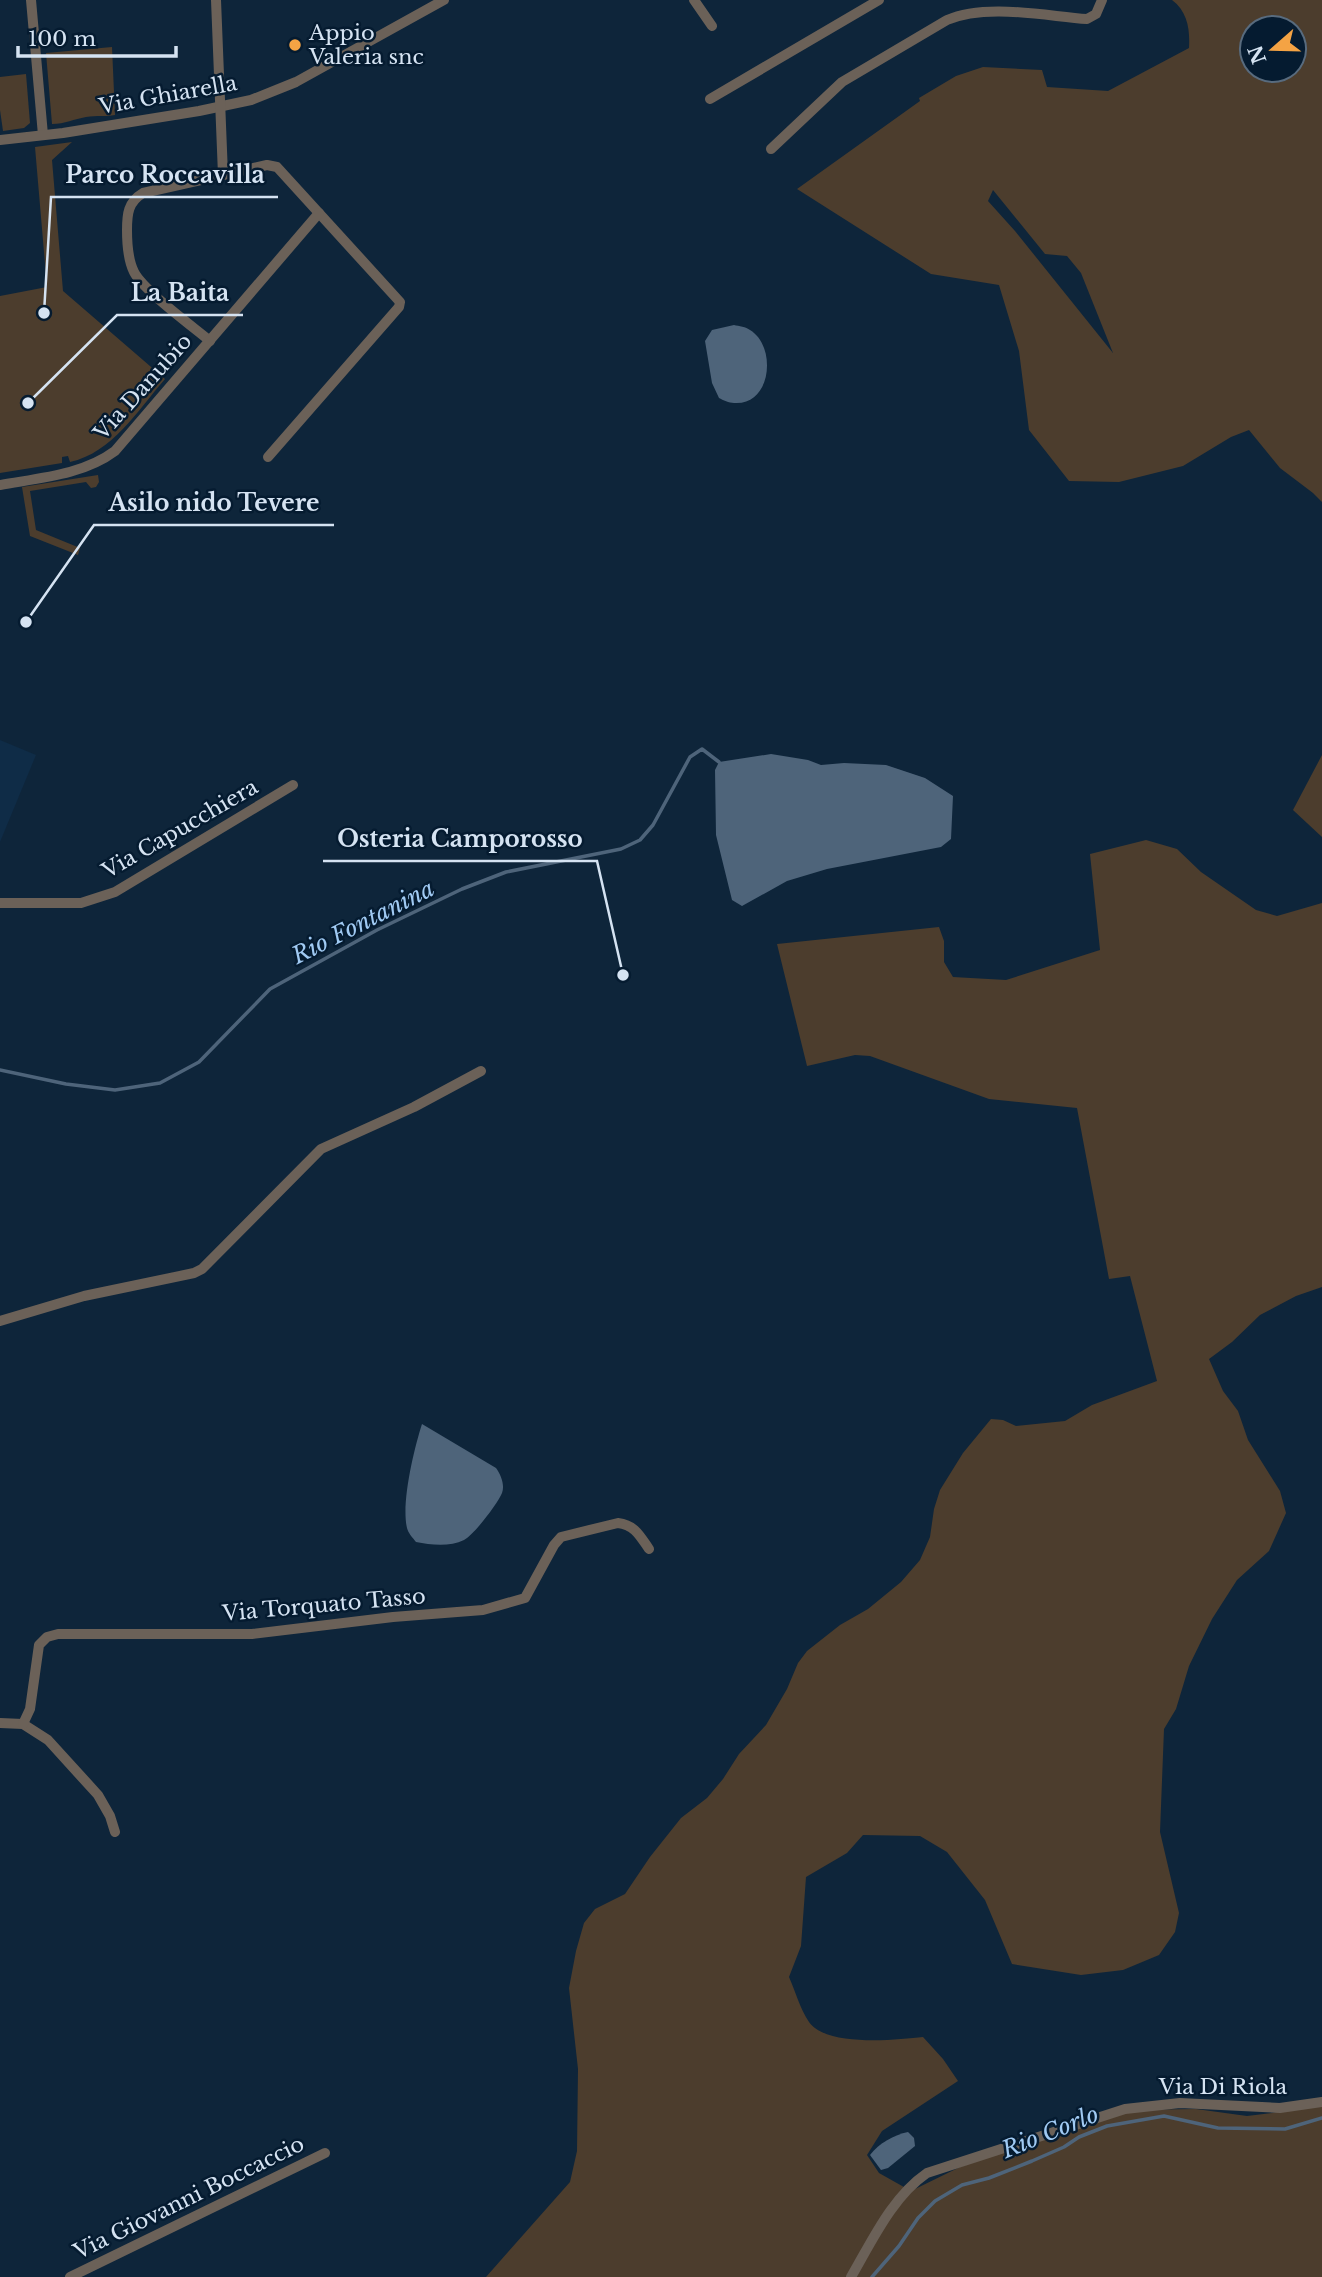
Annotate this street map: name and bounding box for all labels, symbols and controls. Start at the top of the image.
scale bar [18,14,175,58]
north arrow [1238,14,1308,84]
place label: Appio Valeria snc [308,20,424,70]
text: 100 m [28,26,96,52]
marker: Appio Valeria snc [287,37,303,53]
text: N [1244,42,1271,67]
street label: Via Ghiarella [96,70,239,120]
callout: Parco Roccavilla [51,153,278,197]
text: Parco Roccavilla [65,161,265,189]
callout: La Baita [117,271,243,315]
text: La Baita [131,279,229,307]
street label: Via Danubio [88,328,198,446]
callout: Asilo nido Tevere [94,481,334,525]
text: Asilo nido Tevere [107,489,320,517]
street label: Via Capucchiera [97,774,263,885]
callout: Osteria Camporosso [323,817,597,861]
text: Osteria Camporosso [337,825,583,853]
water label: Rio Fontanina [286,874,439,970]
street label: Via Torquato Tasso [220,1583,427,1627]
street label: Via Di Riola [1158,2074,1288,2100]
water label: Rio Corlo [997,2100,1103,2164]
street label: Via Giovanni Boccaccio [69,2131,309,2266]

